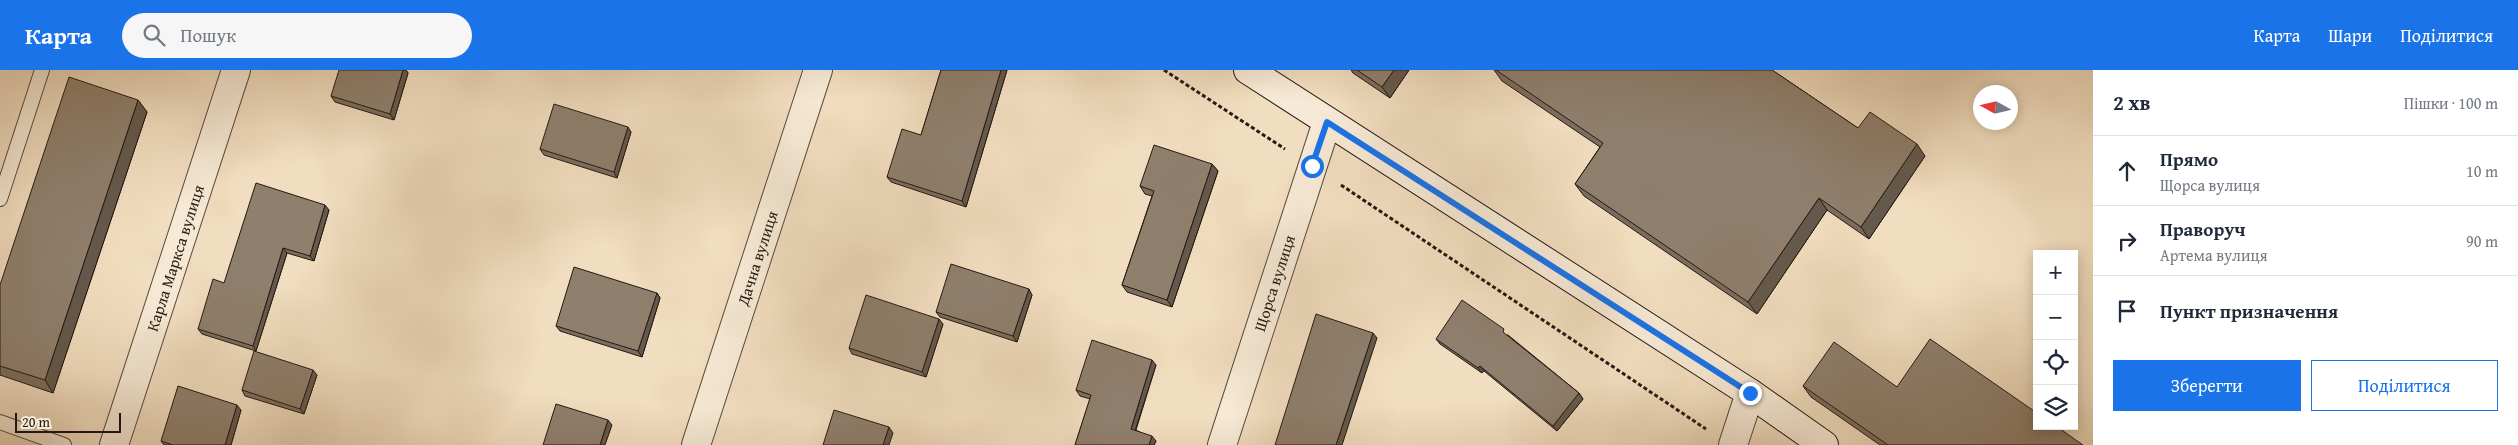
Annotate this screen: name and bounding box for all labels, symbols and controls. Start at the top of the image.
search box [122,13,472,58]
text: Карта [25,18,92,53]
icon: search [140,21,168,49]
text: Пошук [180,21,236,49]
text: Карта [2254,22,2300,49]
text: Шари [2328,22,2372,49]
text: Поділитися [2400,22,2493,49]
north arrow [1973,85,2018,130]
text: 2 хв [2113,87,2151,118]
text: Пішки · 100 m [2404,91,2498,115]
text: Прямо [2160,145,2218,173]
route start [1301,155,1324,178]
icon: ahead [2113,157,2141,185]
text: 10 m [2466,159,2498,183]
text: Щорса вулиця [2160,173,2260,197]
street label: Карла Маркса вулиця [140,182,210,334]
street label: Дачна вулиця [730,208,784,309]
text: Праворуч [2160,215,2245,243]
icon: right [2113,227,2141,255]
text: 90 m [2466,229,2498,253]
street label: Щорса вулиця [1247,232,1301,334]
text: Артема вулиця [2160,243,2268,267]
map controls [2033,250,2078,430]
button: + [2033,250,2078,295]
button: − [2033,295,2078,340]
icon: arrive [2113,297,2141,325]
text: Пункт призначення [2160,297,2338,325]
button: locate [2033,340,2078,385]
button: Зберегти [2113,360,2301,411]
button: Поділитися [2311,360,2498,411]
route end [1739,382,1762,405]
button: layers [2033,385,2078,430]
scale bar [15,410,121,433]
text: 20 m [22,412,50,432]

